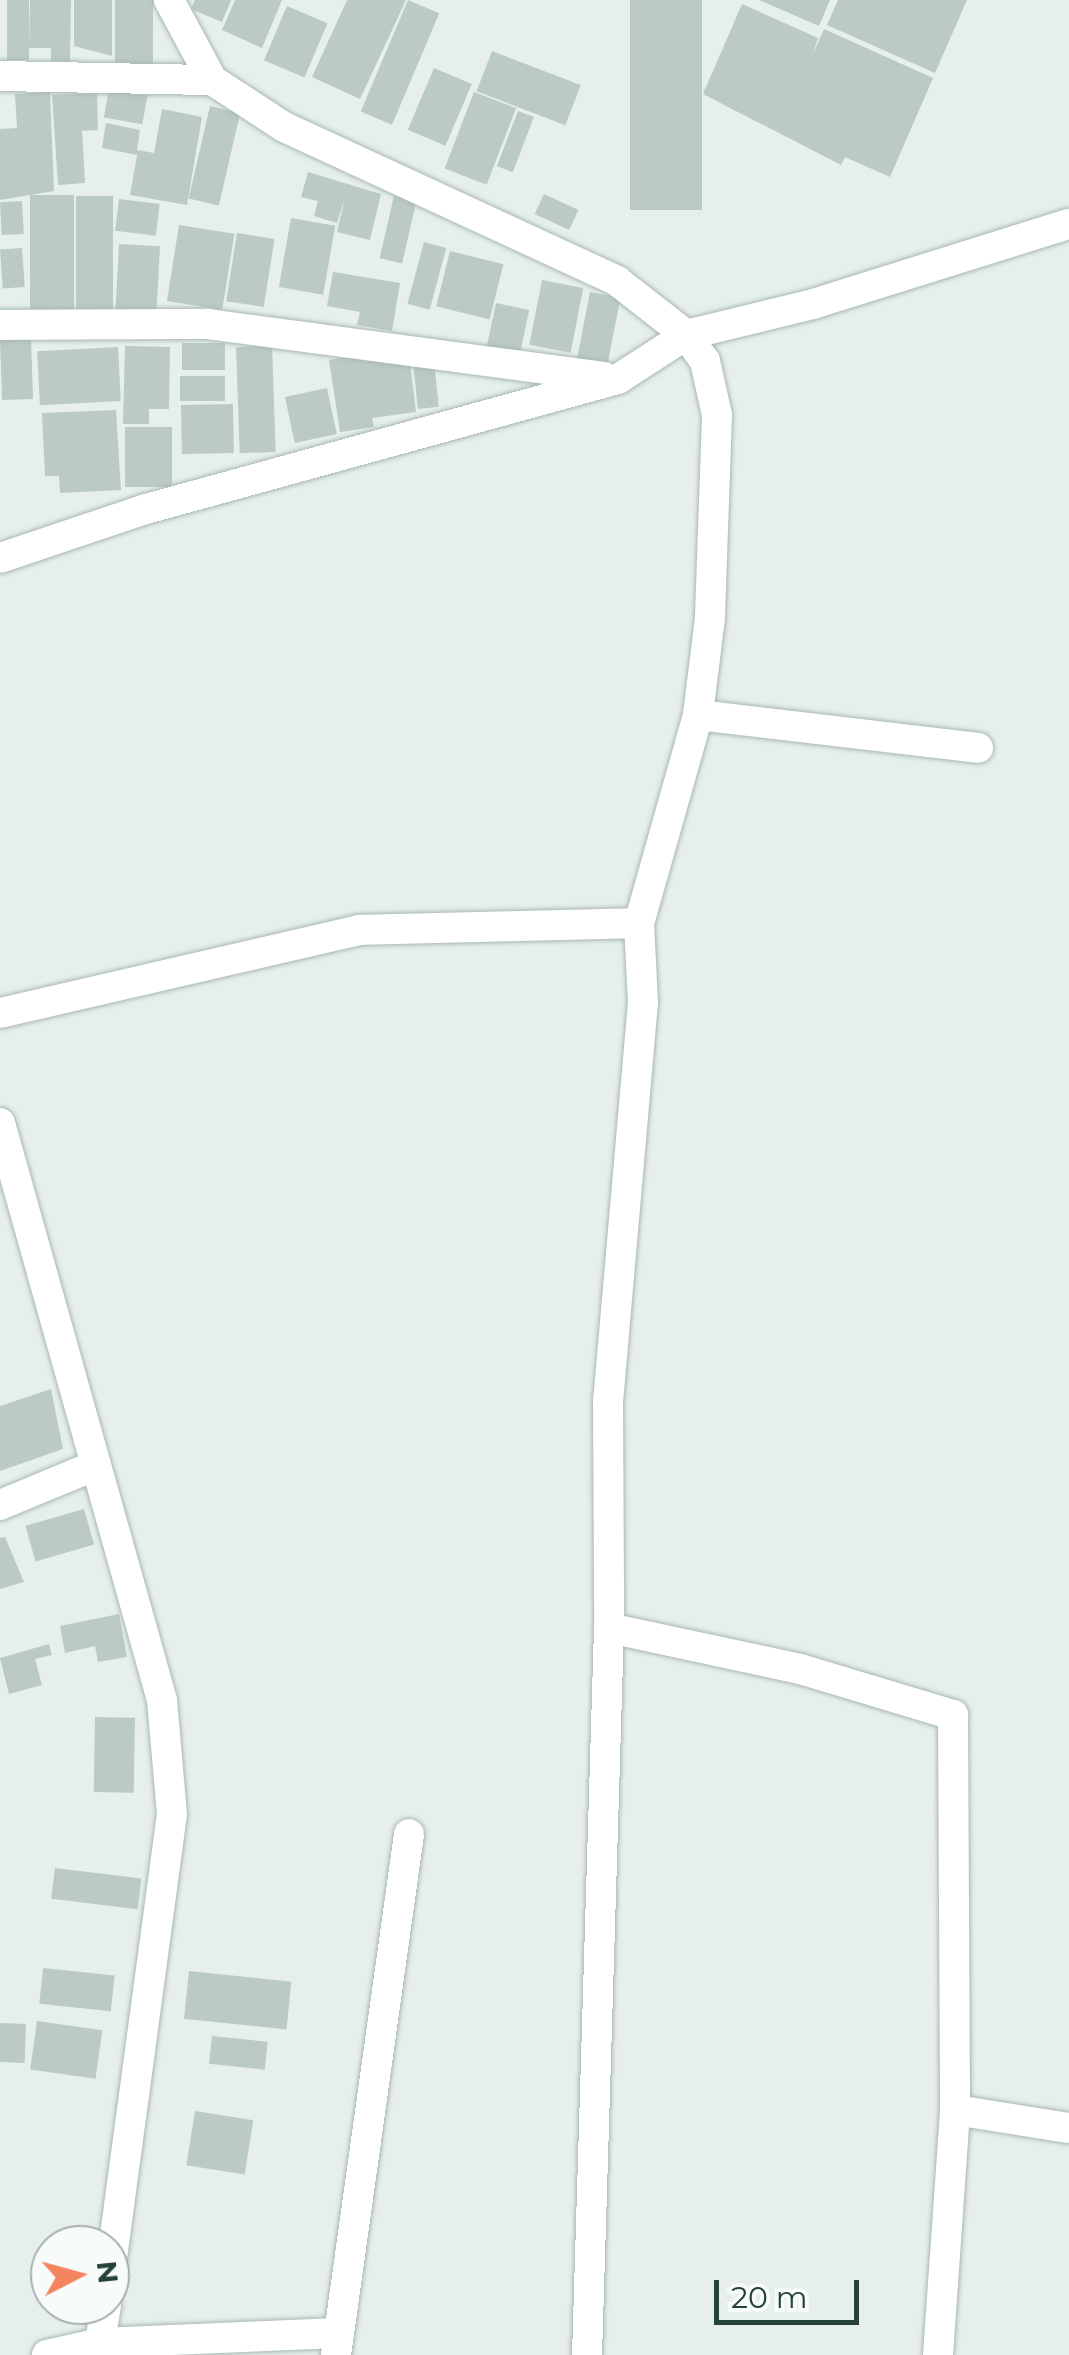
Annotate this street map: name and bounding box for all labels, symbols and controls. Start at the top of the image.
north arrow [30,2225,130,2325]
text: N [90,2259,126,2285]
scale bar [719,2260,864,2322]
text: 20 m [731,2279,808,2316]

